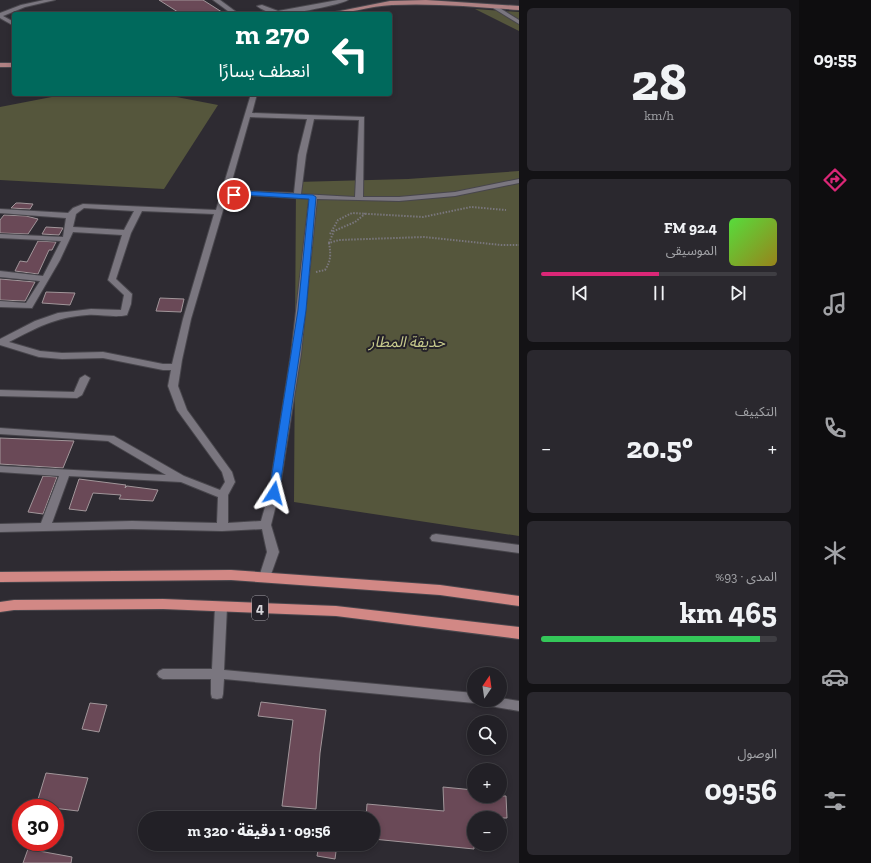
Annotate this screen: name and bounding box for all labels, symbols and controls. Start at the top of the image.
text: 270 m [235,18,310,51]
icon: left [324,28,376,80]
text: 09:55 [813,48,857,70]
text: 28 [631,51,687,113]
text: انعطف يسارًا [219,60,310,82]
text: km/h [644,108,674,123]
icon: directions [821,166,849,194]
pin [217,178,251,212]
icon: arrive [223,184,245,206]
text: 92.4 FM [664,219,717,237]
text: الموسيقى [666,243,717,258]
icon: previous [569,282,591,304]
icon: pause [648,282,670,304]
icon: next [727,282,749,304]
icon: music [821,290,849,318]
park label: حديقة المطار [368,333,445,351]
text: التكييف [735,404,777,419]
icon: phone [821,414,849,442]
text: 20.5° [626,430,693,466]
text: − [541,435,551,462]
text: + [768,435,777,462]
position arrow [253,472,295,514]
icon: climate [821,539,849,567]
text: المدى · 93% [715,569,777,584]
text: 465 km [680,595,777,631]
road number: 4 [252,596,268,620]
icon: car [821,663,849,691]
north arrow [467,667,507,707]
map controls [467,667,507,851]
button: search [467,715,507,755]
text: الوصول [737,746,777,761]
button: + [467,763,507,803]
text: 09:56 [704,772,777,808]
icon: filters [821,787,849,815]
speed limit sign: 30 [12,799,64,851]
button: − [467,811,507,851]
text: 09:56 · 1 دقيقة · 320 m [187,822,331,840]

